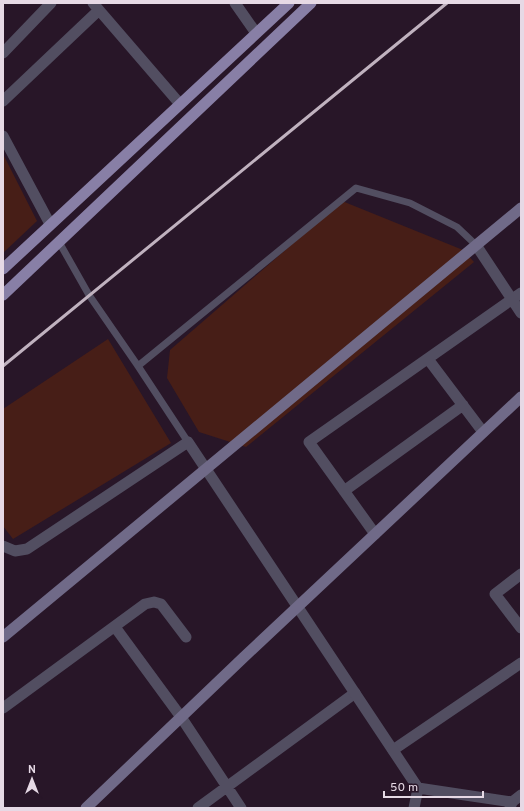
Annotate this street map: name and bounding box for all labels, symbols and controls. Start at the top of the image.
north arrow [12,759,52,799]
text: N [28,763,36,777]
scale bar [384,773,483,799]
text: 50 m [390,780,418,796]

